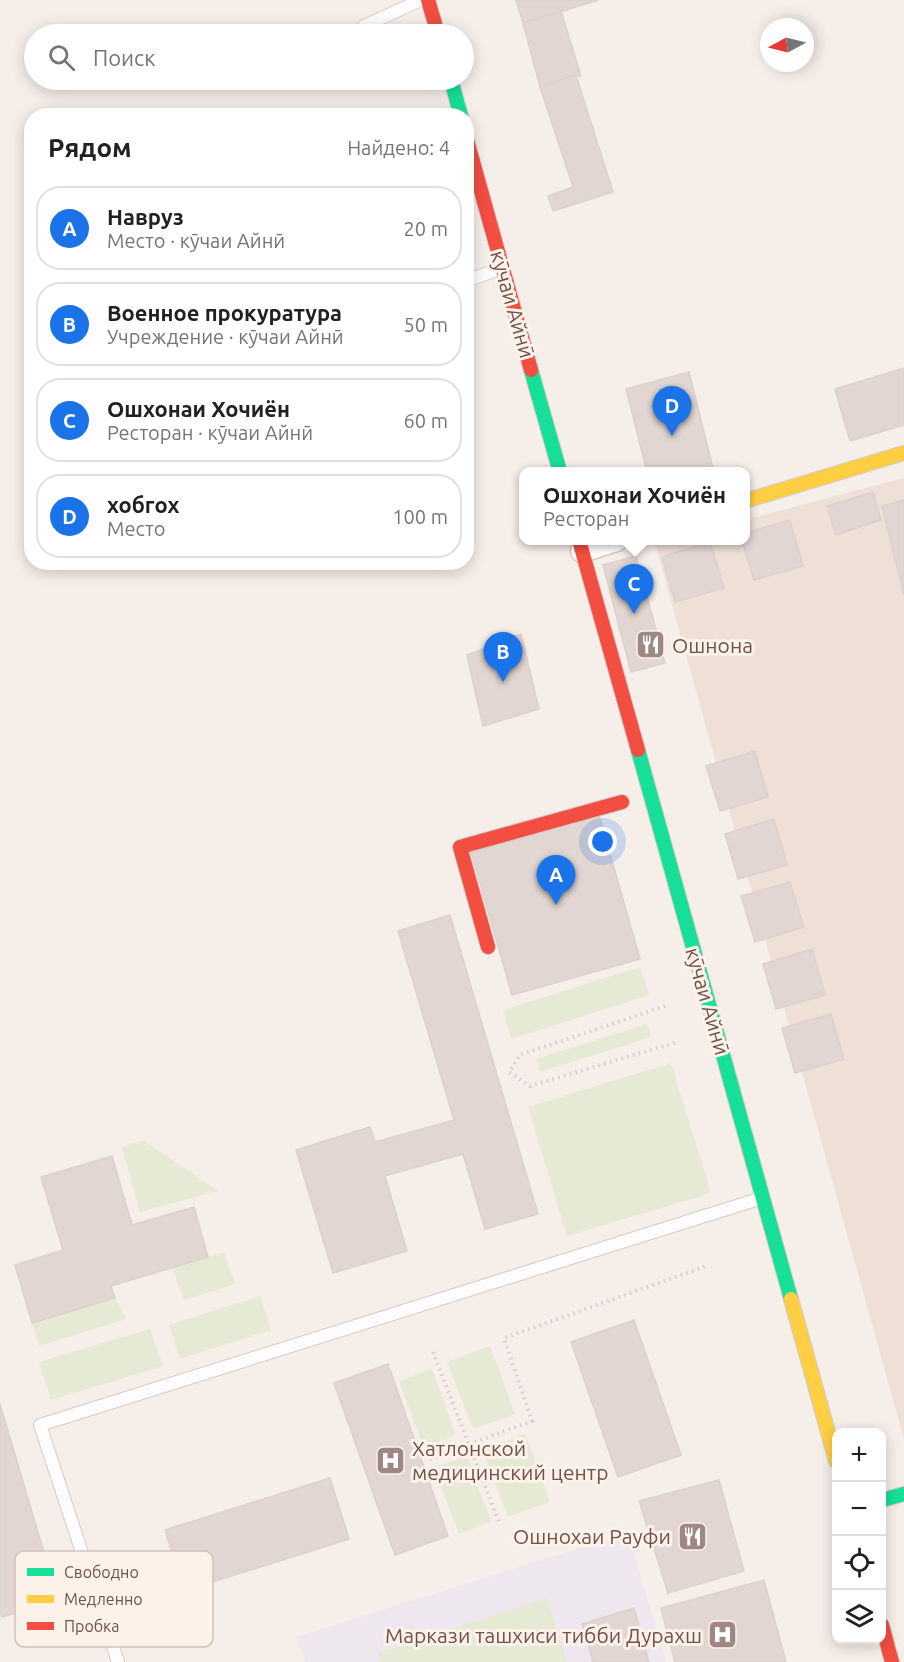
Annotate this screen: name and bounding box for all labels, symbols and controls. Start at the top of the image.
north arrow [760,18,814,72]
search box [24,24,474,90]
icon: search [45,41,78,74]
text: Поиск [93,45,156,70]
text: Рядом [48,133,132,162]
text: Найдено: 4 [347,136,450,159]
text: Навруз [107,204,183,229]
text: A [62,217,77,240]
text: 20 m [404,217,448,240]
text: Место · кӯчаи Айнӣ [107,229,285,252]
street label: кӯчаи Айнӣ [486,247,540,361]
text: Военное прокуратура [107,300,342,325]
text: B [63,313,76,336]
text: 50 m [404,313,448,336]
text: Учреждение · кӯчаи Айнӣ [107,325,344,348]
pin: D [652,386,692,436]
text: Ошхонаи Хочиён [107,396,290,421]
text: C [63,409,76,432]
text: 60 m [404,409,448,432]
text: Ресторан · кӯчаи Айнӣ [107,421,313,444]
popup [519,467,750,545]
text: Ошхонаи Хочиён [543,482,726,507]
text: хобгох [107,492,179,517]
text: D [62,505,77,528]
text: 100 m [392,505,448,528]
text: Ресторан [543,507,629,530]
text: Место [107,517,166,540]
pin: C [614,564,654,614]
restaurant icon: Ошнона [635,629,667,661]
pin: B [484,632,522,682]
place label: Ошнона [672,633,753,657]
your location [588,827,617,856]
pin: A [536,856,576,905]
street label: кӯчаи Айнӣ [681,944,735,1058]
map controls [832,1428,886,1644]
button: + [832,1428,886,1482]
place label: Хатлонской медицинский центр [412,1436,608,1484]
hospital icon: Хатлонской медицинский центр [375,1444,407,1476]
button: − [832,1482,886,1536]
restaurant icon: Ошнохаи Рауфи [676,1520,708,1552]
place label: Ошнохаи Рауфи [513,1524,671,1548]
button: locate [832,1536,886,1590]
legend [15,1551,213,1647]
text: Свободно [64,1563,139,1581]
text: Медленно [64,1590,143,1608]
button: layers [832,1590,886,1644]
text: Пробка [64,1617,120,1635]
hospital icon: Маркази ташхиси тибби Дурахш [707,1619,739,1651]
place label: Маркази ташхиси тибби Дурахш [385,1623,702,1647]

